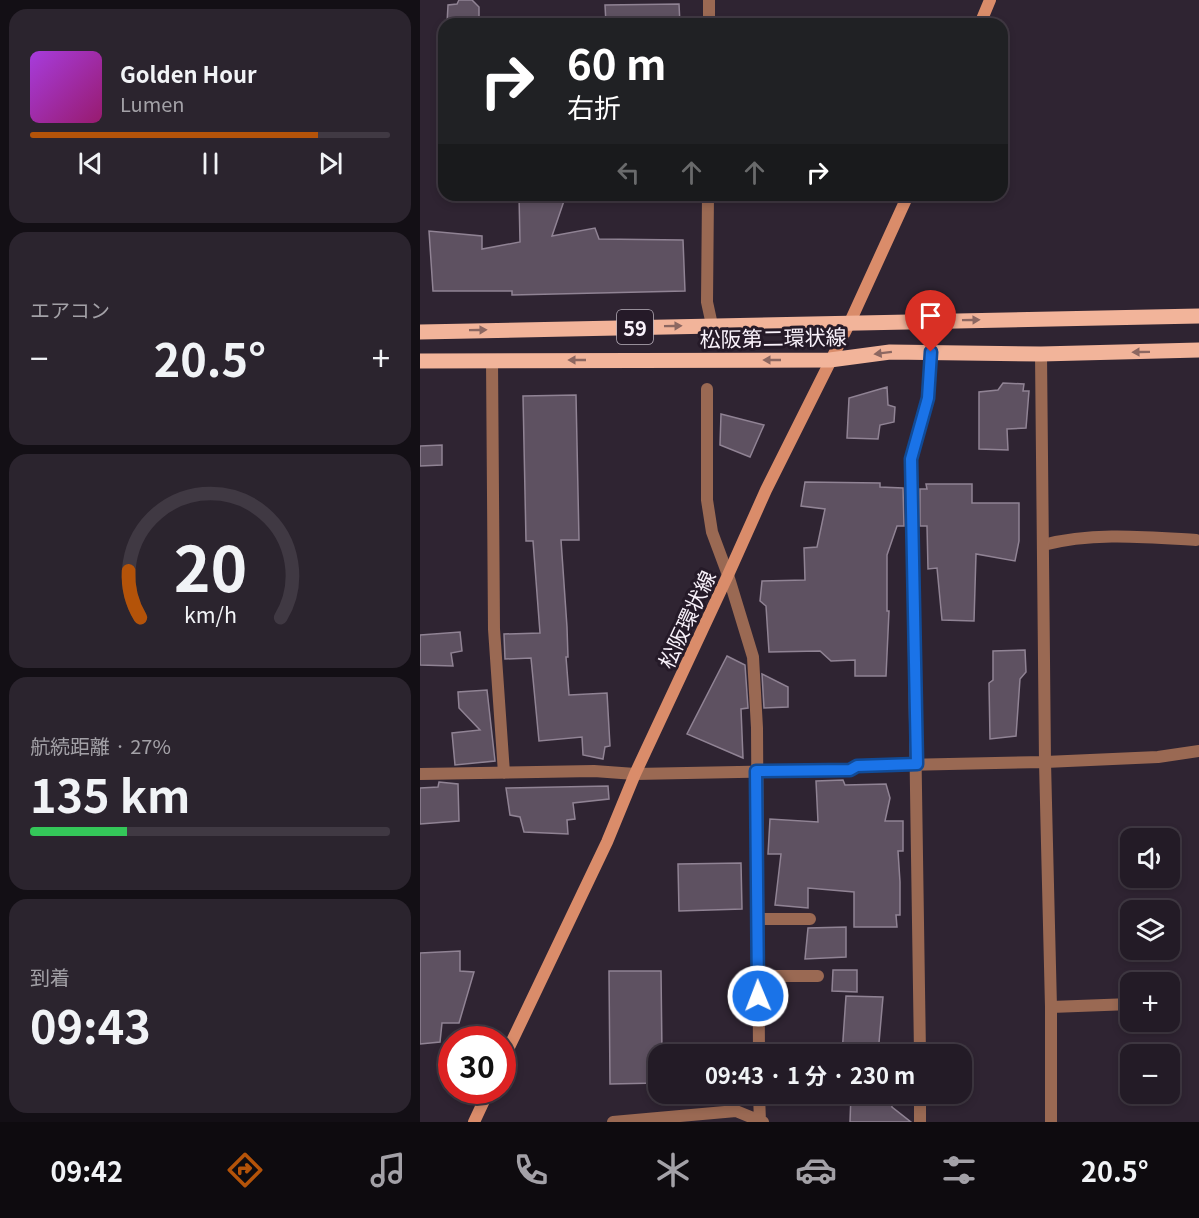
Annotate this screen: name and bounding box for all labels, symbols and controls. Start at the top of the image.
text: 60 m [567,31,667,92]
icon: right [468,42,546,120]
text: Golden Hour [120,57,257,89]
text: 右折 [567,87,621,126]
text: Lumen [120,89,185,118]
icon: previous [74,147,107,180]
icon: pause [194,147,227,180]
icon: next [314,147,347,180]
icon: left [612,156,645,189]
icon: ahead [675,156,708,189]
icon: ahead [738,156,771,189]
icon: right [801,156,834,189]
pin [905,290,956,352]
text: エアコン [30,295,110,324]
icon: arrive [914,299,947,332]
road number: 59 [617,310,653,344]
one-way arrow [962,315,981,324]
one-way arrow [664,321,683,331]
street label: 松阪第二環状線 [699,321,847,353]
text: 20.5° [154,325,266,390]
one-way arrow [469,325,488,335]
text: − [30,333,48,381]
text: + [372,333,390,381]
one-way arrow [1131,347,1150,356]
one-way arrow [873,348,892,358]
one-way arrow [567,355,586,365]
one-way arrow [762,355,781,365]
text: 20 [173,520,247,610]
street label: 松阪環状線 [650,565,722,673]
text: km/h [183,598,237,629]
text: 航続距離 · 27% [30,731,171,760]
text: 135 km [30,761,190,826]
map controls [1120,828,1180,1104]
button: sound [1120,828,1180,888]
button: layers [1120,900,1180,960]
text: 到着 [30,962,70,991]
position arrow [726,964,790,1028]
button: + [1120,972,1180,1032]
text: 09:43 [30,992,151,1057]
speed limit sign: 30 [438,1026,516,1104]
button: − [1120,1044,1180,1104]
text: 09:43 · 1 分 · 230 m [705,1058,915,1090]
icon: directions [224,1149,266,1191]
icon: music [367,1149,409,1191]
icon: phone [510,1149,552,1191]
icon: climate [652,1149,694,1191]
icon: car [795,1149,837,1191]
icon: filters [938,1149,980,1191]
text: 09:42 [50,1151,123,1190]
text: 20.5° [1081,1151,1149,1190]

